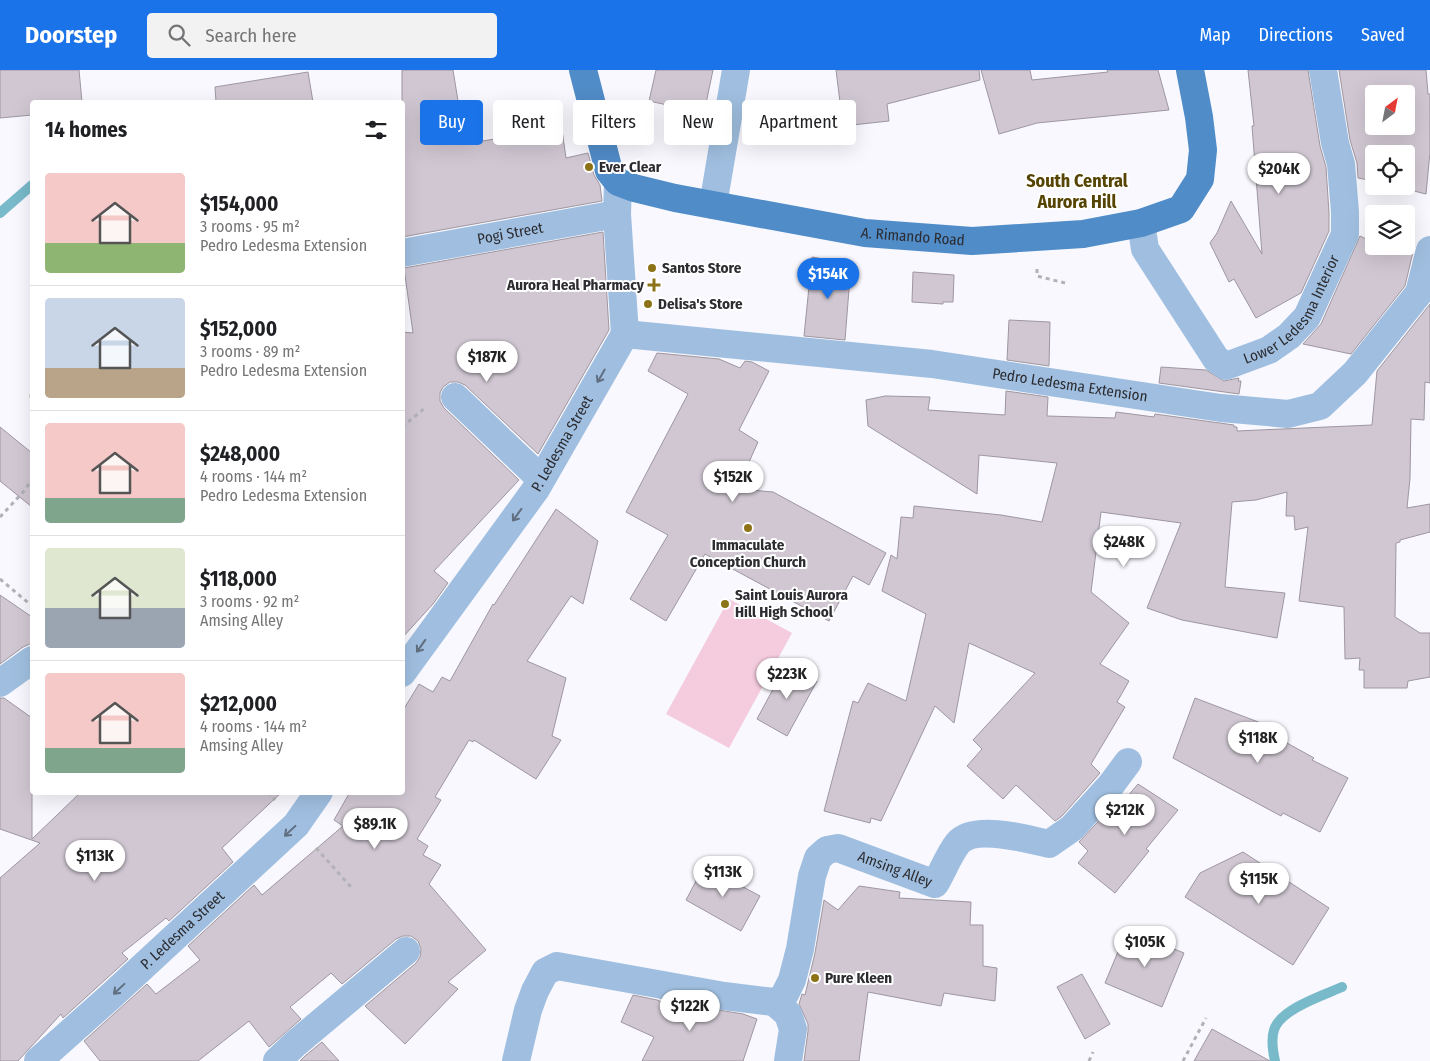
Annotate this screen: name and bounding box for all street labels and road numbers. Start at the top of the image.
street label: Pogi Street [476,219,545,248]
street label: A. Rimando Road [859,223,965,249]
street label: Lower Ledesma Interior [1241,251,1344,368]
street label: Pedro Ledesma Extension [991,364,1149,406]
street label: P. Ledesma Street [527,392,597,495]
street label: Amsing Alley [855,847,935,891]
street label: P. Ledesma Street [137,887,228,973]

